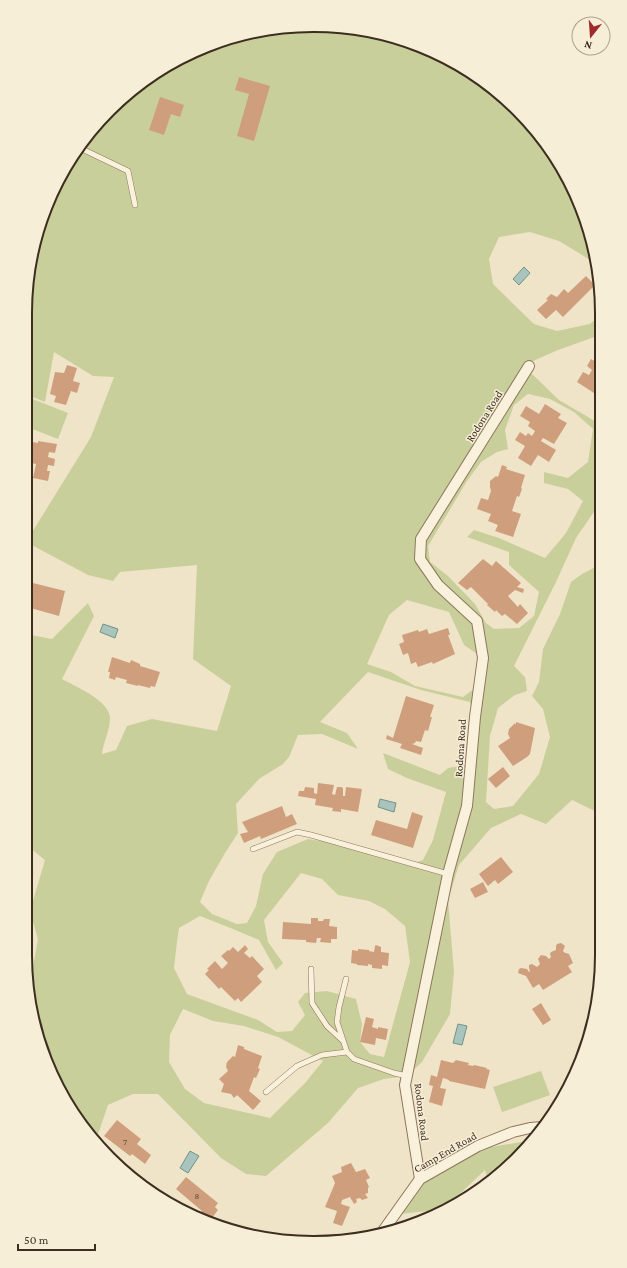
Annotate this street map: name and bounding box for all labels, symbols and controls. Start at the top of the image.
north arrow [571,16,611,56]
text: N [582,39,593,52]
street label: Rodona Road [464,388,505,444]
street label: Rodona Road [452,718,468,777]
street label: Rodona Road [413,1082,432,1142]
street label: Camp End Road [412,1129,479,1176]
house number: 7 [123,1137,127,1147]
house number: 8 [195,1191,200,1201]
scale bar [18,1226,95,1252]
text: 50 m [24,1233,49,1247]

